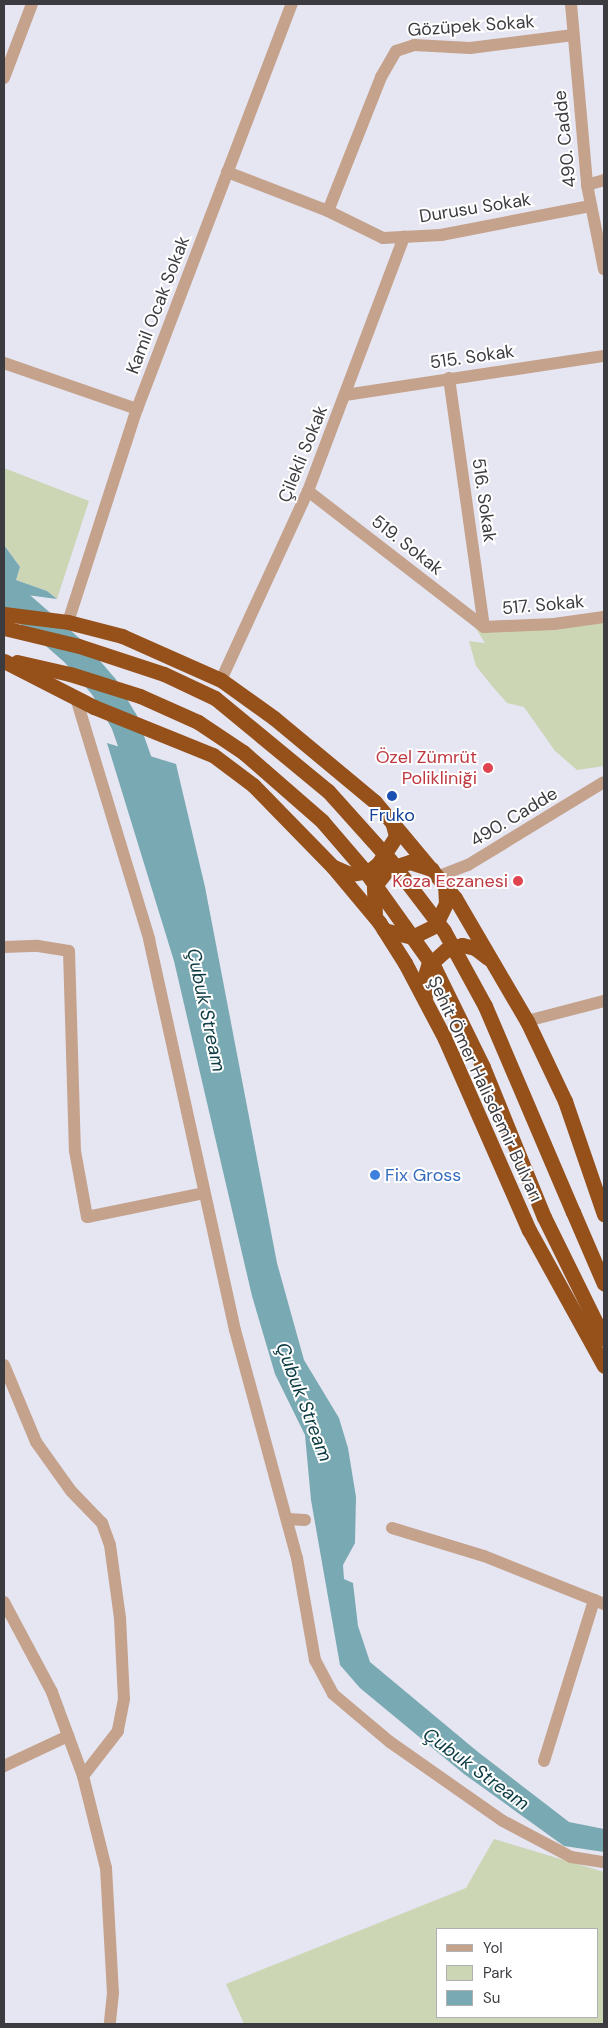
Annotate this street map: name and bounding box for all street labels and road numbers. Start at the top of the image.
street label: Gözüpek Sokak [407,11,535,41]
street label: 490. Cadde [549,89,581,189]
street label: Durusu Sokak [418,189,532,227]
street label: Kamil Ocak Sokak [122,233,194,377]
street label: 515. Sokak [428,340,516,374]
street label: Çilekli Sokak [274,402,332,506]
street label: 516. Sokak [467,457,501,543]
street label: 519. Sokak [367,510,447,580]
street label: 517. Sokak [501,591,585,619]
street label: 490. Cadde [467,783,561,851]
street label: Şehit Ömer Halisdemir Bulvarı [423,973,547,1205]

